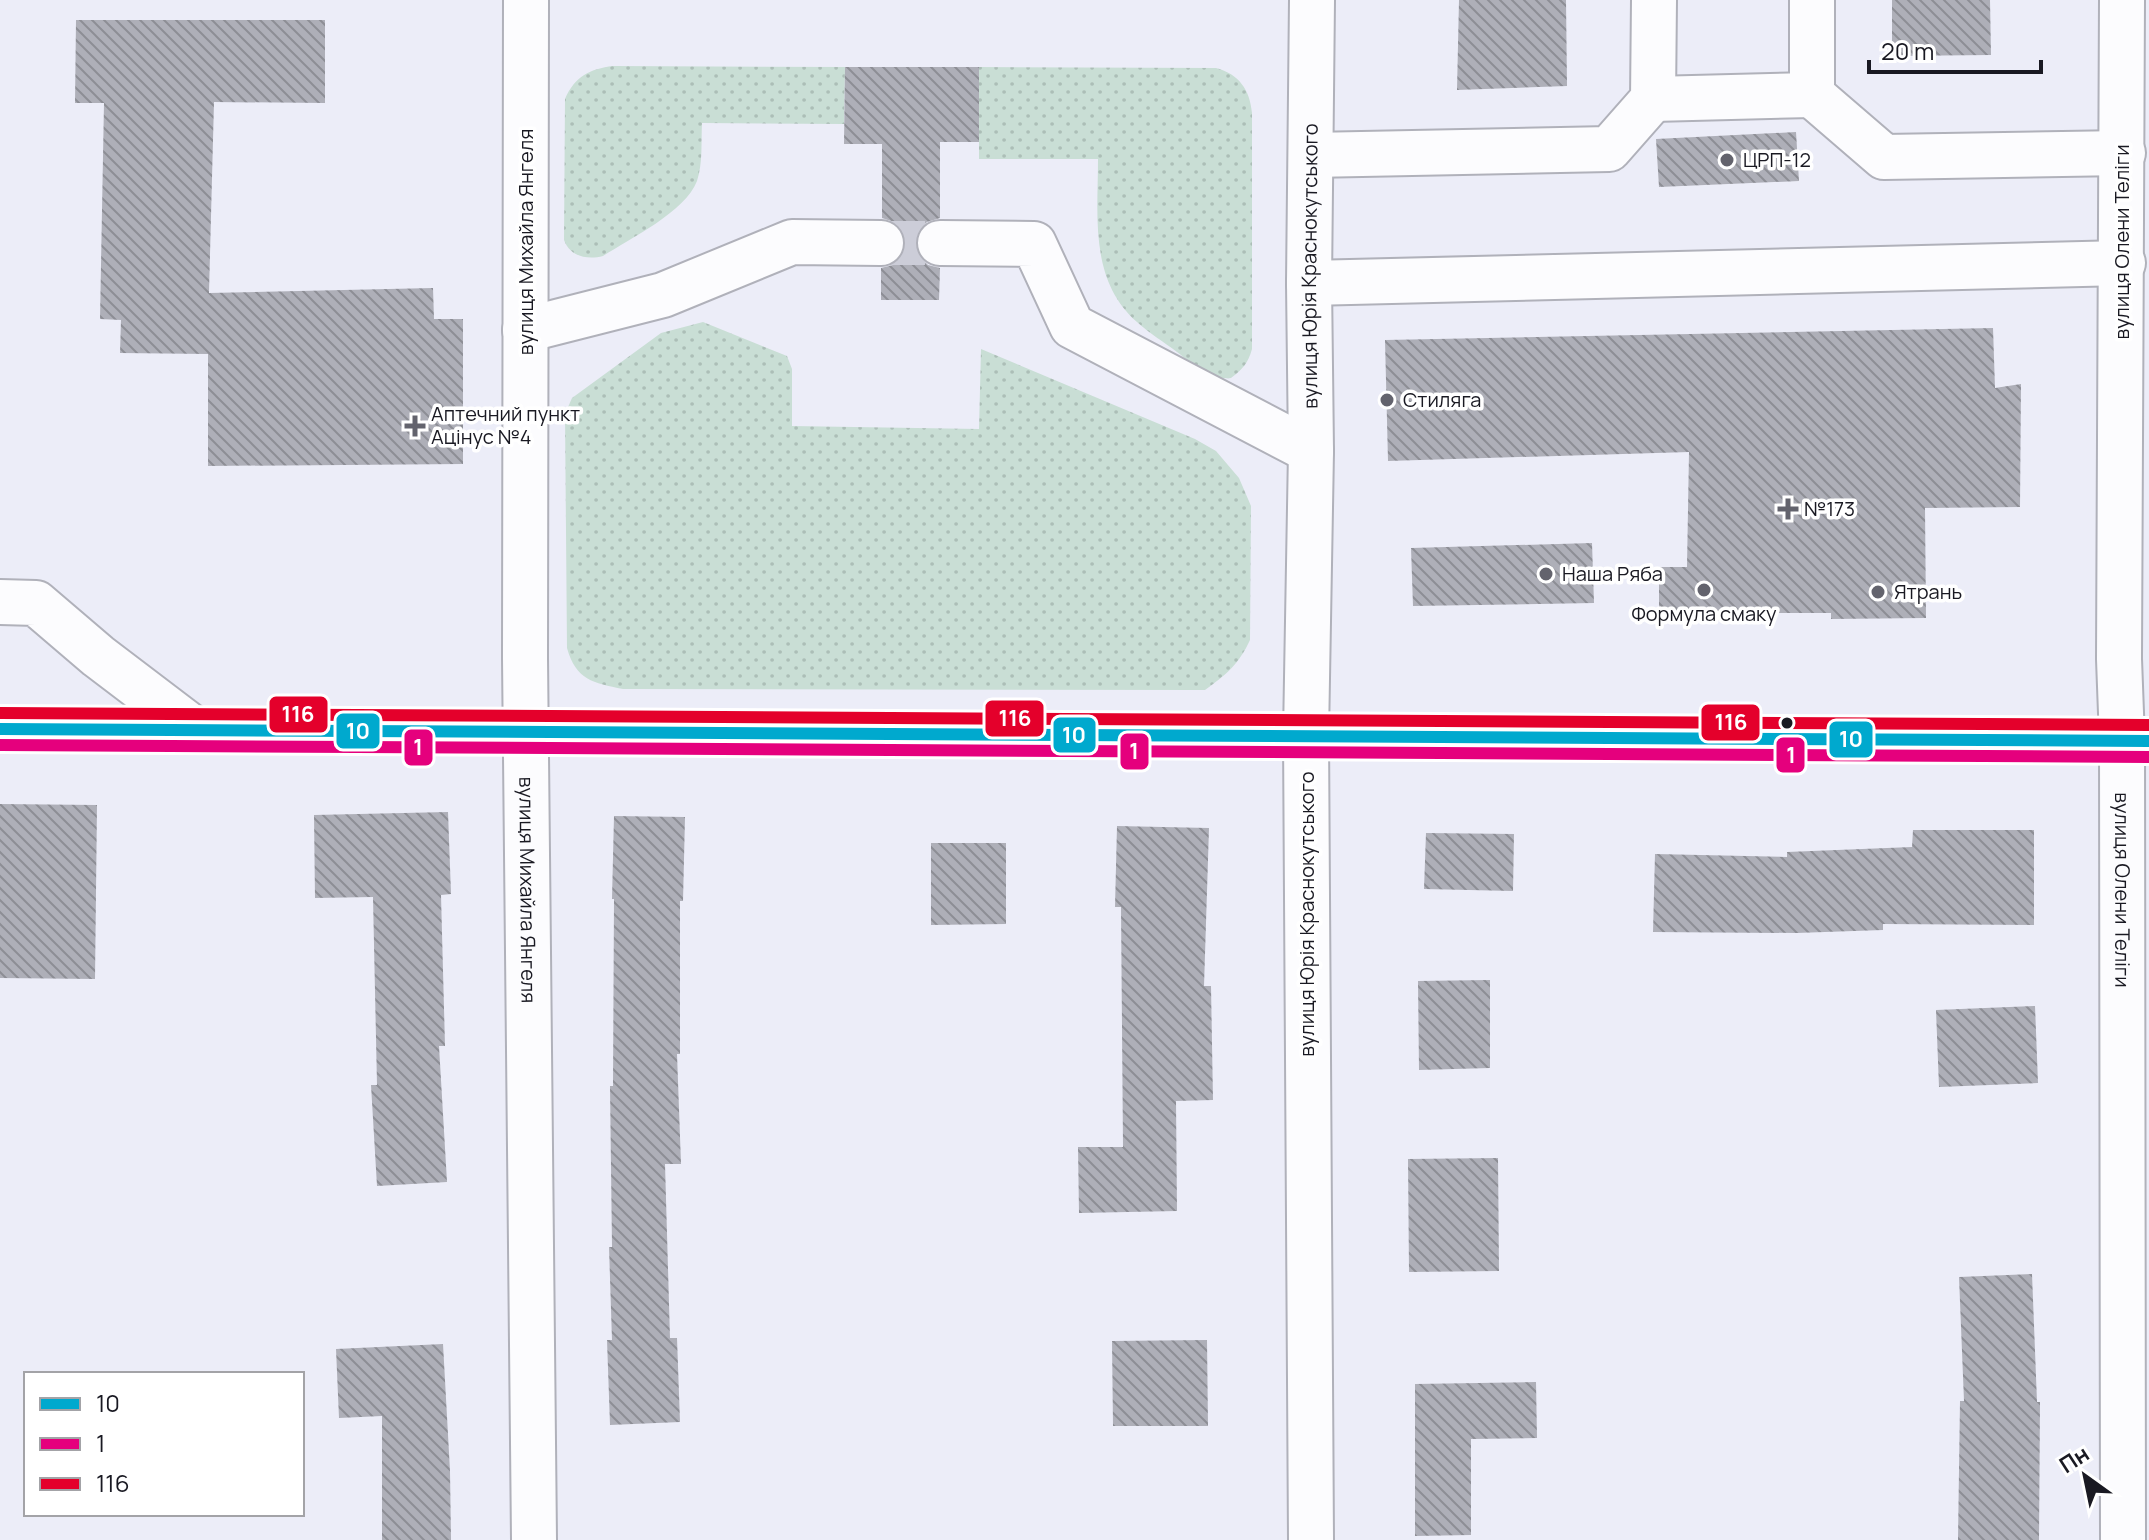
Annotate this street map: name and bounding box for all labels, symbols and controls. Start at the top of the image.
scale bar [1869,24,2041,74]
text: 20 m [1881,34,1934,67]
street label: вулиця Юрія Краснокутського [1295,123,1324,409]
street label: вулиця Михайла Янгеля [512,129,539,355]
street label: вулиця Олени Теліги [2108,144,2135,340]
place label: ЦРП-12 [1743,146,1811,173]
marker: ЦРП-12 [1718,151,1736,169]
place label: Стиляга [1403,386,1481,413]
marker: Стиляга [1378,391,1396,409]
place label: Аптечний пункт Ацінус №4 [431,400,580,450]
marker: Аптечний пункт Ацінус №4 [406,417,424,435]
place label: №173 [1804,495,1855,522]
marker: №173 [1779,500,1797,518]
place label: Наша Ряба [1562,560,1663,587]
marker: Наша Ряба [1537,565,1555,583]
place label: Ятрань [1894,578,1962,605]
marker: Формула смаку [1695,581,1713,599]
marker: Ятрань [1869,583,1887,601]
place label: Формула смаку [1632,600,1777,627]
line badge: 116 [268,695,329,734]
text: 116 [282,699,314,729]
line badge: 116 [984,699,1045,738]
text: 116 [999,703,1031,733]
line badge: 116 [1700,703,1761,742]
text: 116 [1715,707,1747,737]
line badge: 10 [335,712,381,750]
unlabelled marker [1779,715,1795,731]
text: 10 [346,716,370,746]
line badge: 10 [1052,716,1097,754]
text: 10 [1062,720,1086,750]
line badge: 10 [1828,720,1874,759]
text: 10 [1839,724,1863,754]
line badge: 1 [403,728,434,767]
text: 1 [413,732,423,762]
line badge: 1 [1119,732,1150,771]
text: 1 [1129,736,1139,766]
line badge: 1 [1775,736,1806,774]
text: 1 [1786,740,1796,770]
street label: вулиця Юрія Краснокутського [1293,771,1320,1057]
street label: вулиця Михайла Янгеля [513,776,543,1003]
street label: вулиця Олени Теліги [2109,792,2136,988]
legend [24,1372,304,1516]
text: 10 [96,1386,120,1419]
text: 1 [96,1426,105,1459]
north arrow [2045,1436,2125,1516]
text: Пн [2054,1439,2095,1480]
text: 116 [96,1466,130,1499]

